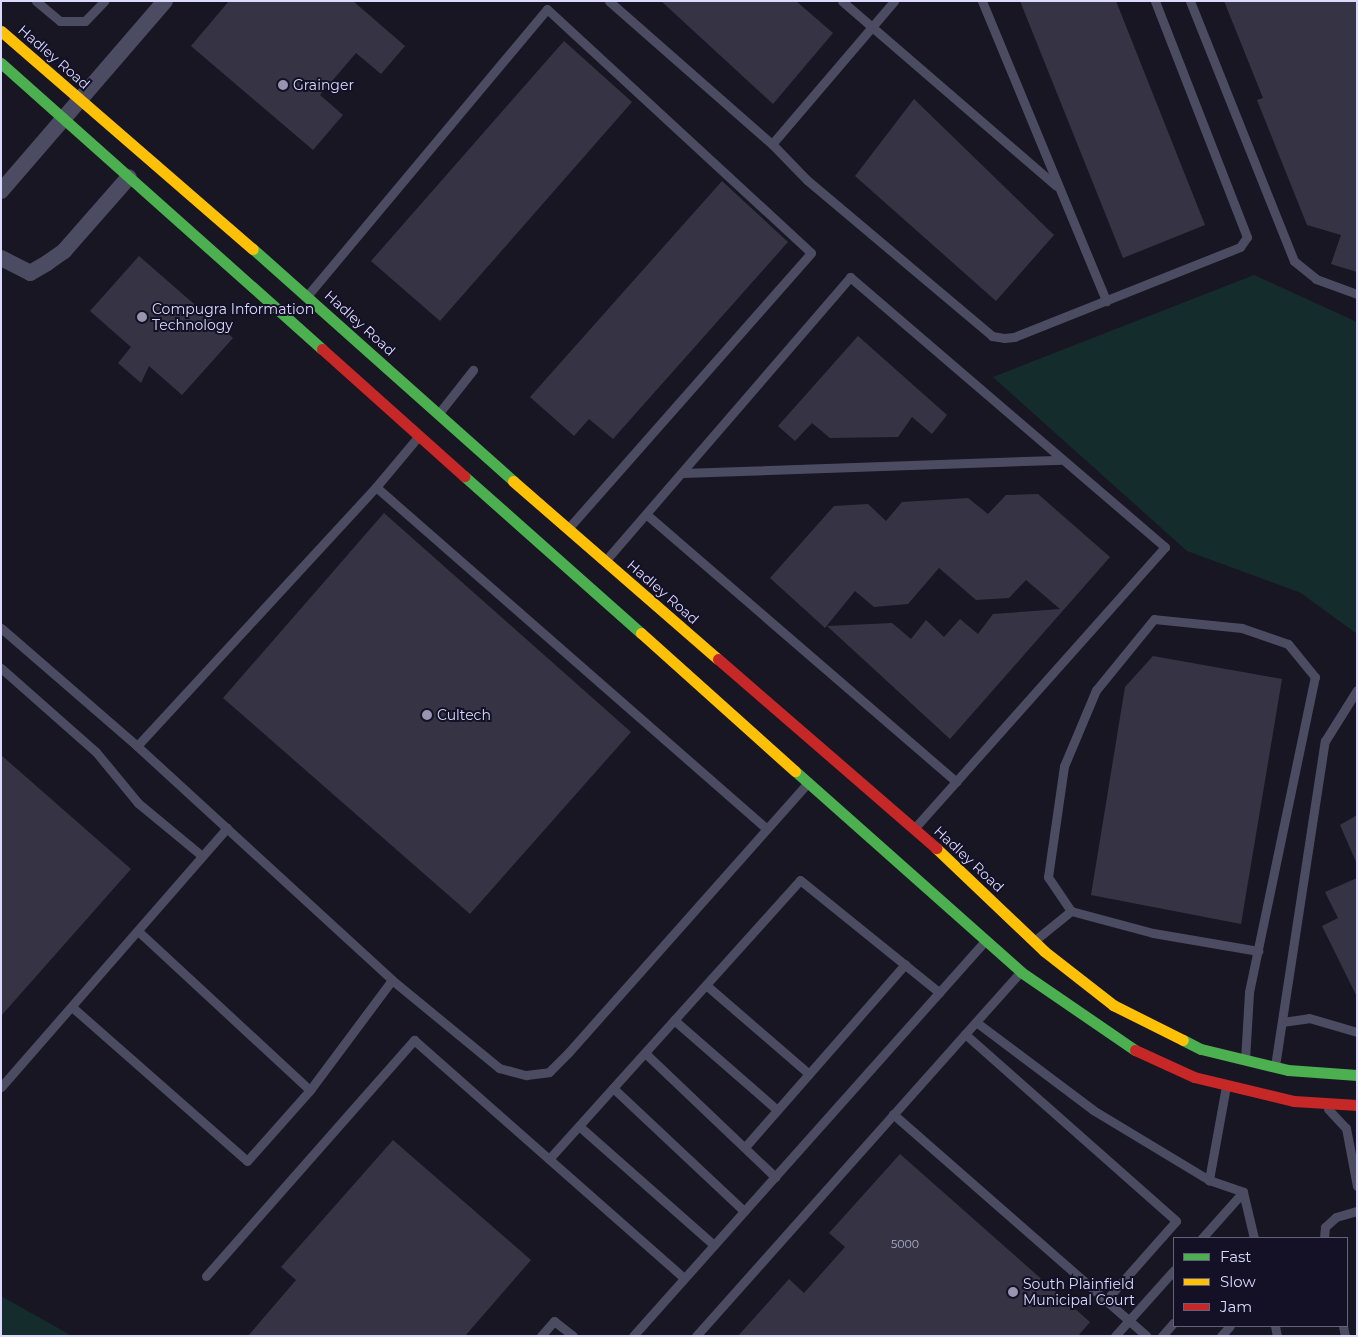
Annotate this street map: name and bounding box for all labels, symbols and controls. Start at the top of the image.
street label: Hadley Road [15,21,93,93]
place label: Grainger [293,77,354,93]
marker: Grainger [277,79,289,91]
street label: Hadley Road [321,287,399,359]
place label: Compugra Information Technology [152,301,314,334]
marker: Compugra Information Technology [136,311,148,323]
street label: Hadley Road [624,556,702,628]
place label: Cultech [437,707,491,723]
marker: Cultech [421,709,433,721]
street label: Hadley Road [931,822,1007,896]
house number: 5000 [891,1237,919,1251]
legend [1173,1237,1348,1327]
text: Fast [1220,1247,1251,1266]
text: Slow [1220,1272,1256,1291]
place label: South Plainfield Municipal Court [1023,1276,1135,1308]
marker: South Plainfield Municipal Court [1007,1286,1019,1298]
text: Jam [1220,1297,1252,1316]

